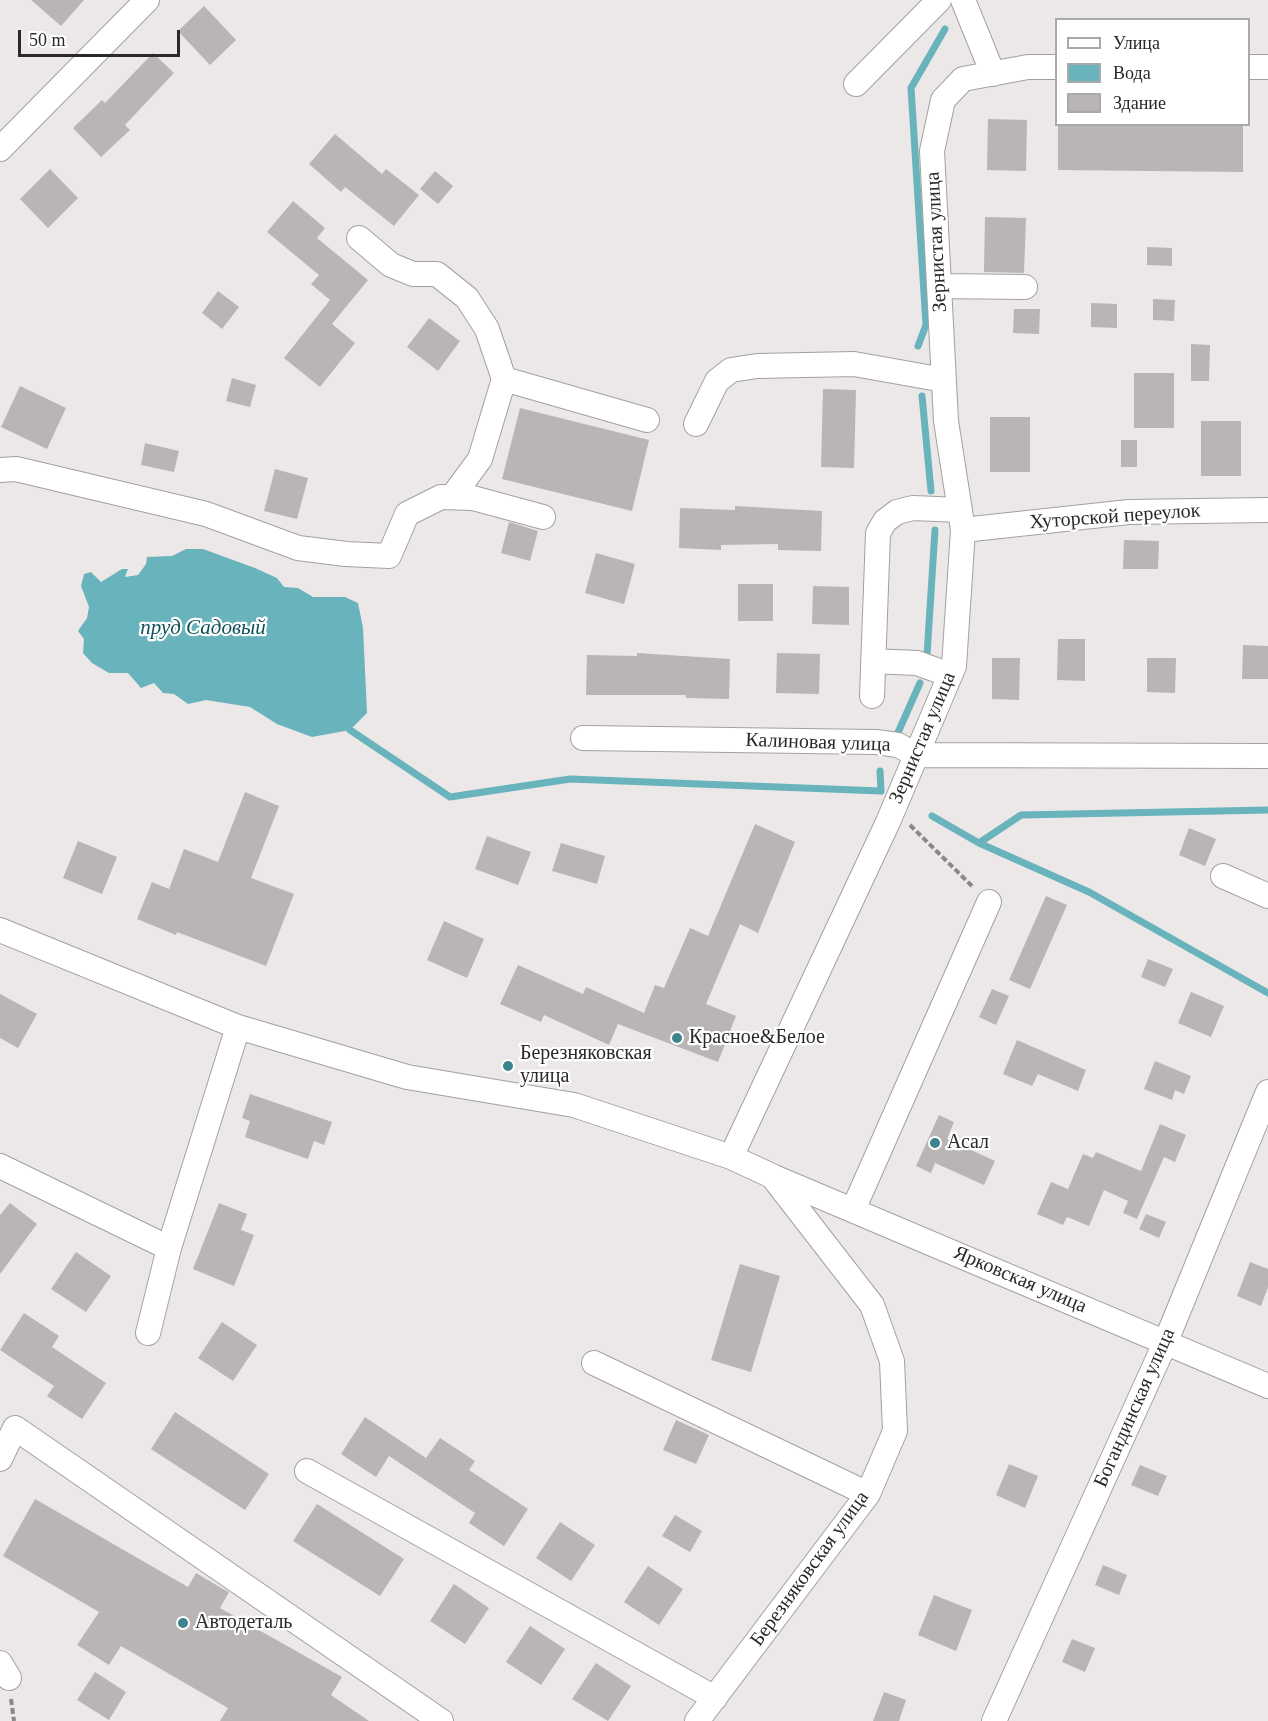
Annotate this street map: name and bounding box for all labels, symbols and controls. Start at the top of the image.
scale bar [21,18,183,56]
legend [1055,18,1250,126]
text: 50 m [29,30,66,50]
text: Улица [1113,33,1160,53]
text: Вода [1113,63,1151,83]
text: Здание [1113,93,1166,113]
street label: Зернистая улица [921,171,953,313]
street label: Хуторской переулок [1029,499,1201,535]
water label: пруд Садовый [140,615,266,641]
street label: Зернистая улица [884,669,962,807]
street label: Калиновая улица [745,728,891,758]
place label: Красное&Белое [689,1026,825,1050]
marker: Красное&Белое [670,1031,684,1045]
place label: Березняковская улица [520,1042,652,1089]
marker: Березняковская улица [501,1059,515,1073]
place label: Асал [947,1131,989,1155]
marker: Асал [928,1136,942,1150]
street label: Ярковская улица [950,1241,1090,1319]
street label: Богандинская улица [1089,1325,1181,1491]
street label: Березняковская улица [746,1487,874,1651]
place label: Автодеталь [195,1611,292,1635]
marker: Автодеталь [176,1616,190,1630]

